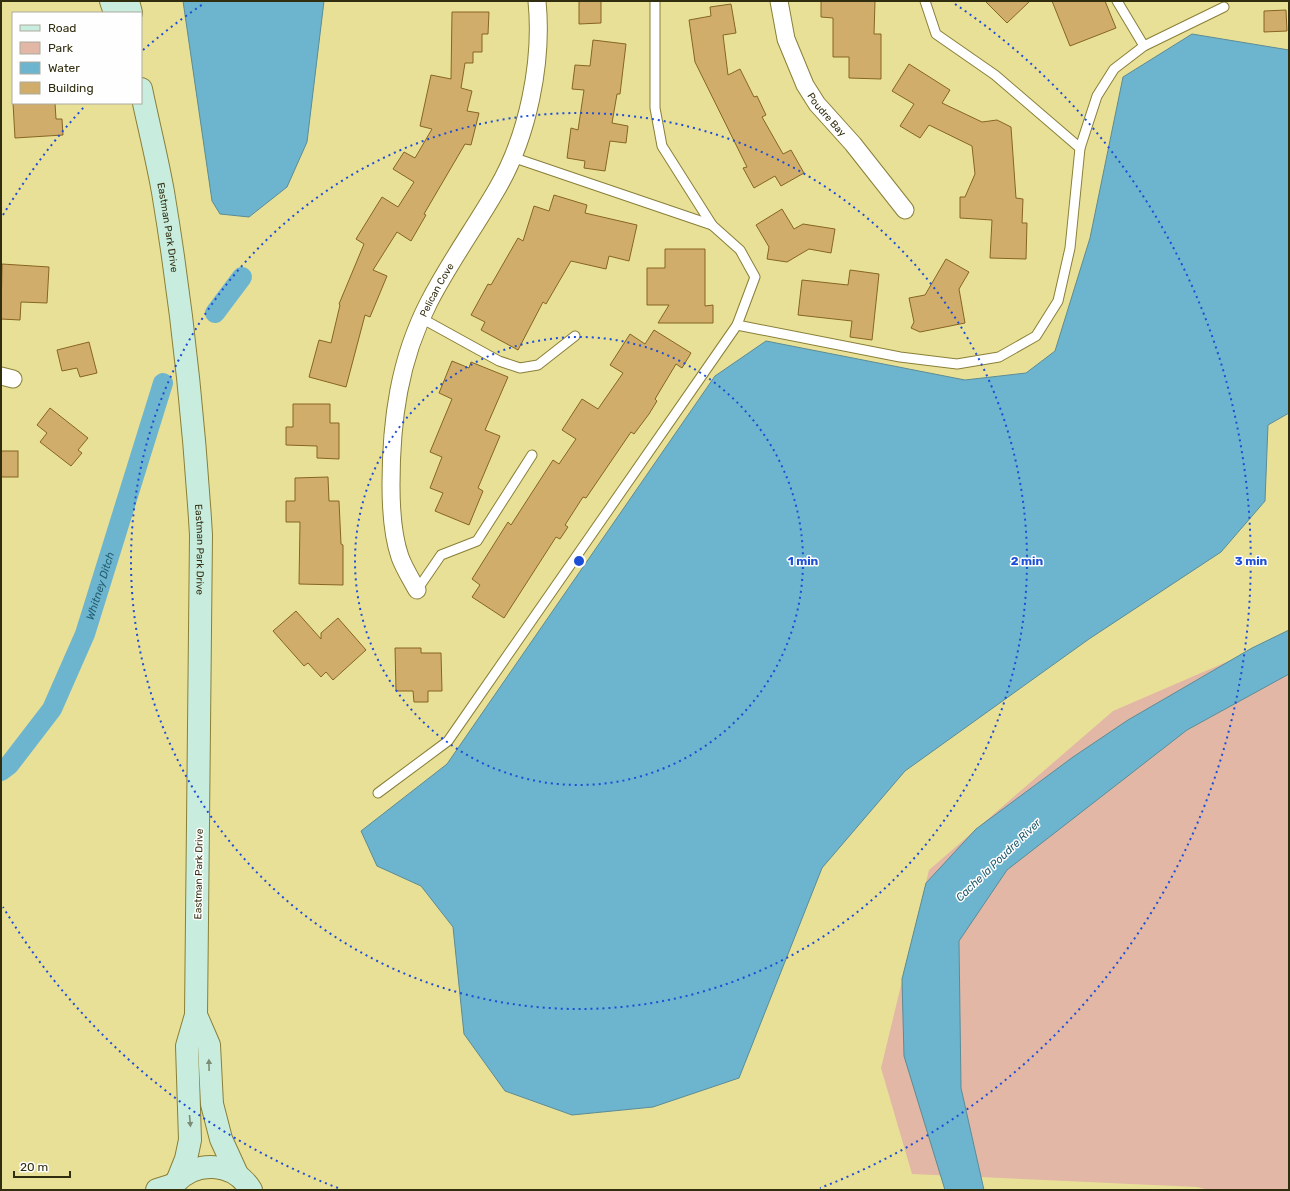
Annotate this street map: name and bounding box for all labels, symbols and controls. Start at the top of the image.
legend [12,12,142,104]
text: Road [48,21,76,35]
text: Park [48,41,74,55]
text: Water [48,61,80,75]
text: Building [48,81,94,95]
street label: Poudre Bay [804,91,848,139]
street label: Eastman Park Drive [154,182,180,274]
street label: Pelican Cove [418,261,457,319]
street label: Eastman Park Drive [192,504,206,595]
water label: Whitney Ditch [84,550,117,622]
centre of rings [572,554,586,568]
text: 1 min [788,554,819,568]
text: 2 min [1011,554,1044,568]
text: 3 min [1235,554,1268,568]
water label: Cache la Poudre River [953,816,1044,904]
street label: Eastman Park Drive [192,828,206,919]
one-way arrow [206,1058,212,1071]
one-way arrow [187,1115,193,1127]
scale bar [14,1153,70,1179]
text: 20 m [20,1160,48,1174]

